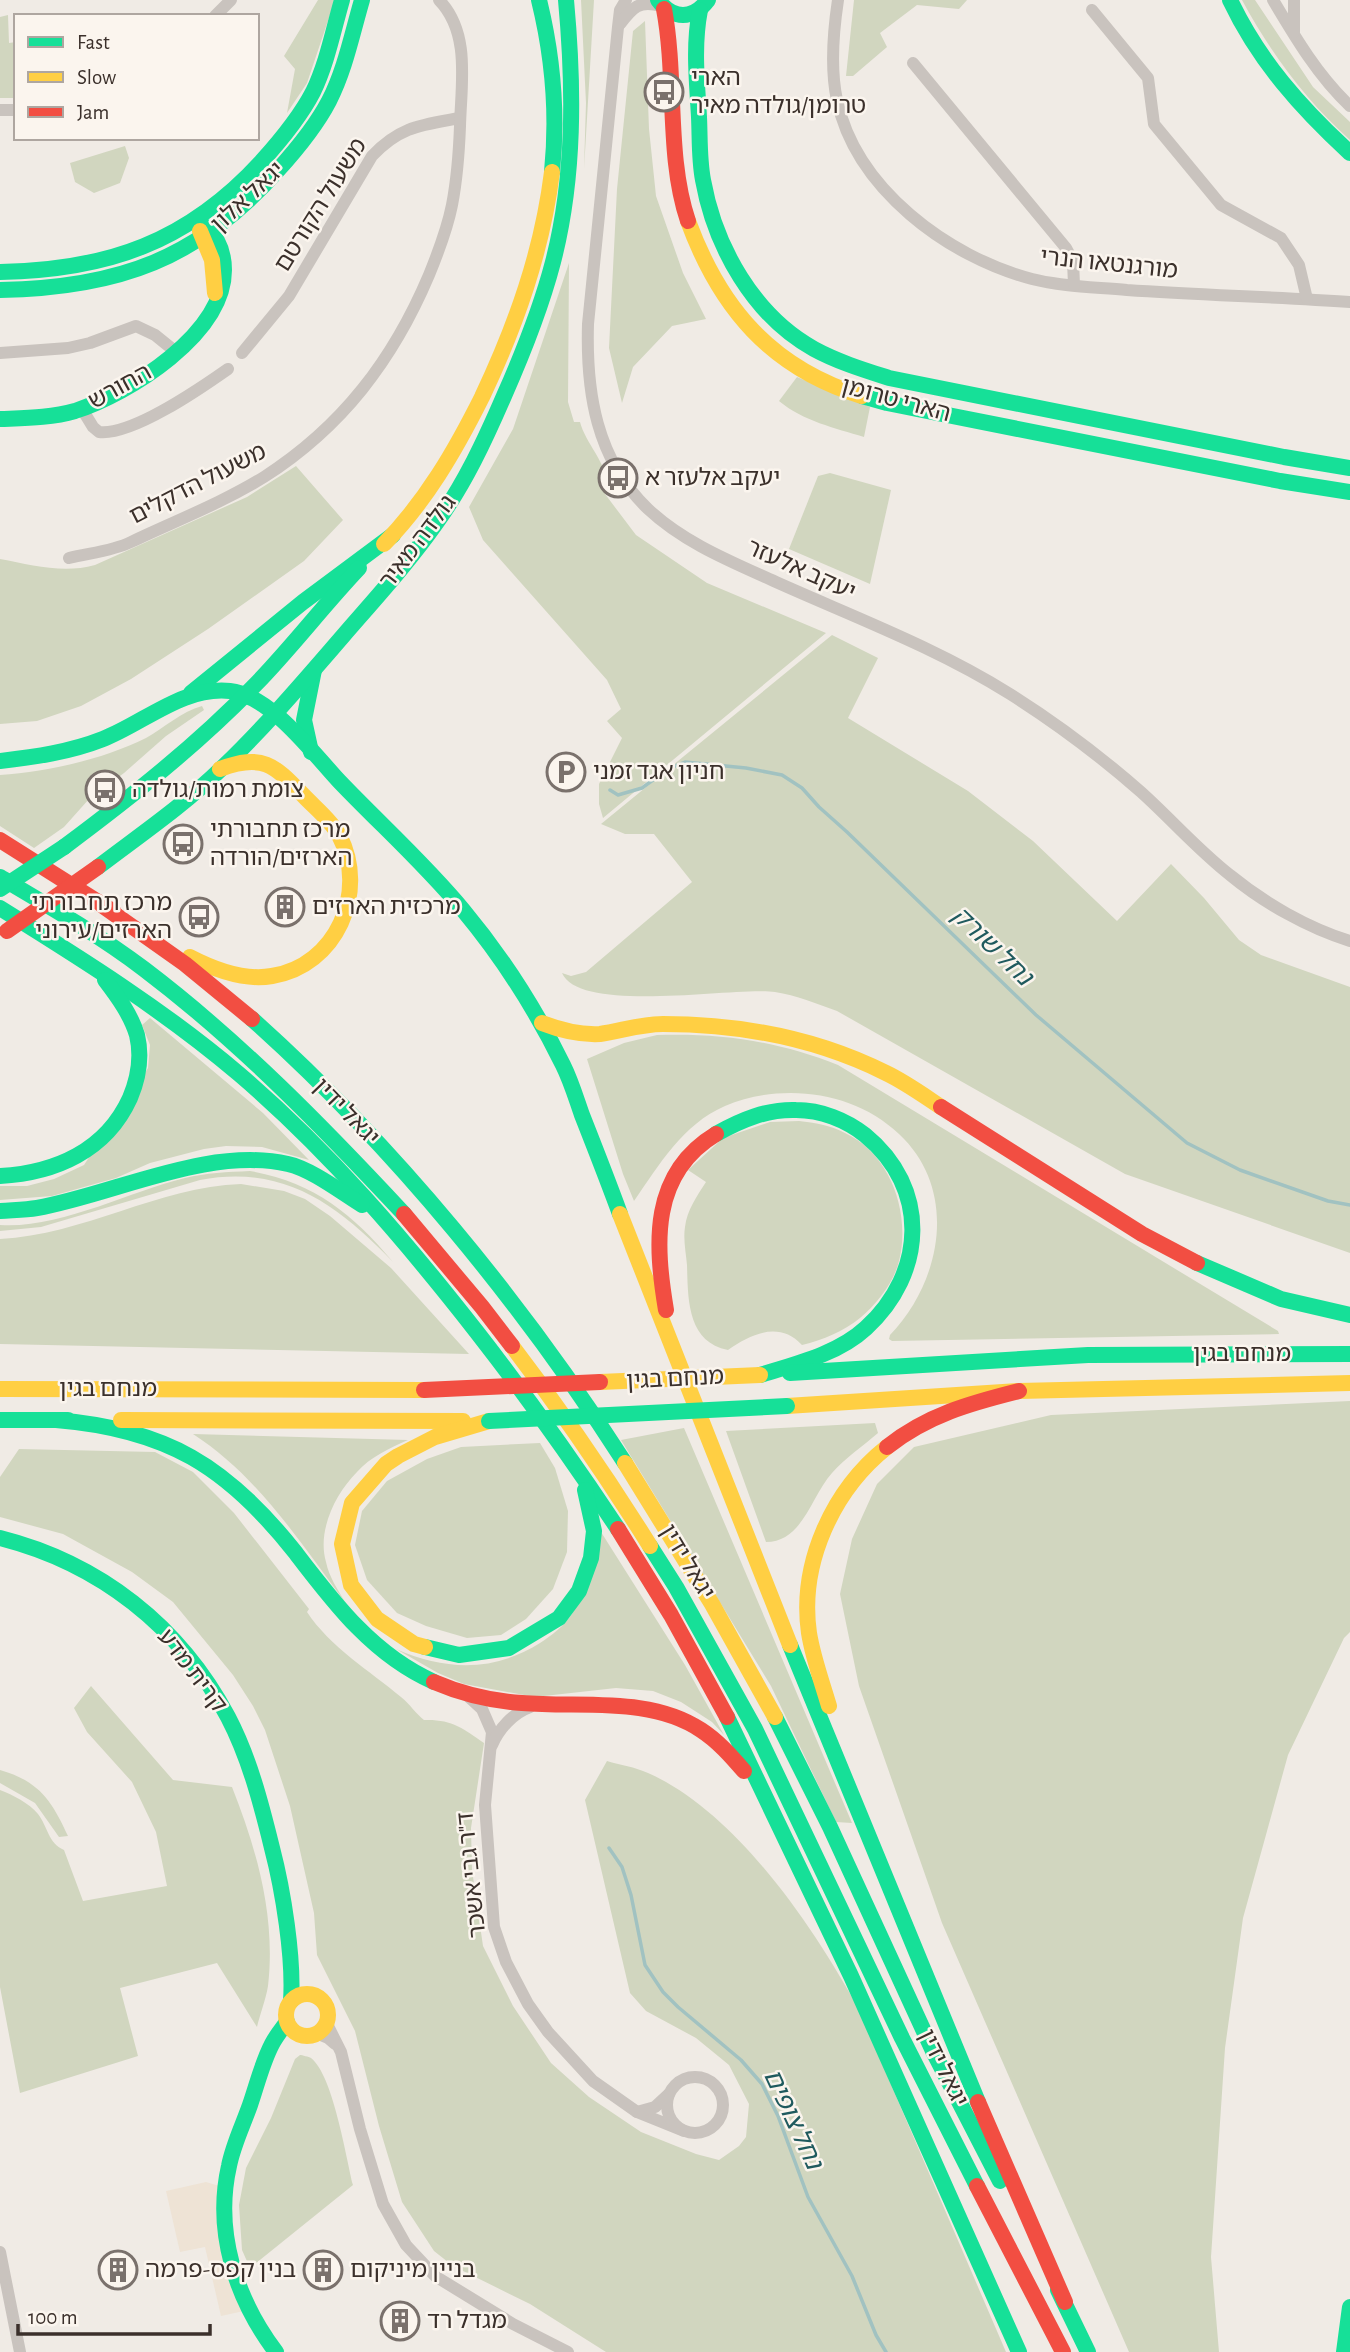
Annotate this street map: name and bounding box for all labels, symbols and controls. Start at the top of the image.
legend [14,14,259,140]
text: Fast [77,32,110,53]
place label: הארי טרומן/גולדה מאיר [691,66,866,118]
text: Slow [77,67,116,88]
bus stop icon: הארי טרומן/גולדה מאיר [643,71,685,113]
text: Jam [77,102,109,123]
street label: משעול הקורטם [271,134,371,276]
street label: יגאל אלון [207,157,289,237]
street label: מורגנטאו הנרי [1039,245,1179,283]
street label: החורש [84,360,156,414]
street label: הארי טרומן [839,374,953,426]
street label: משעול הדקלים [126,439,270,529]
bus stop icon: יעקב אלעזר א [597,457,639,499]
place label: יעקב אלעזר א [645,466,780,490]
street label: גולדה מאיר [375,491,461,593]
street label: יעקב אלעזר [743,535,859,605]
parking icon: חניון אגד זמני [545,751,587,793]
place label: חניון אגד זמני [593,760,725,784]
bus stop icon: צומת רמות/גולדה [84,769,126,811]
place label: צומת רמות/גולדה [132,778,304,802]
place label: מרכז תחבורתי הארזים/הורדה [210,818,352,870]
bus stop icon: מרכז תחבורתי הארזים/הורדה [162,823,204,865]
building icon: מרכזית הארזים [264,886,306,928]
place label: מרכז תחבורתי הארזים/עירוני [32,891,172,943]
place label: מרכזית הארזים [312,895,461,919]
bus stop icon: מרכז תחבורתי הארזים/עירוני [178,896,220,938]
water label: נחל שורק [947,902,1039,992]
street label: יגאל ידין [309,1074,383,1150]
street label: מנחם בגין [1193,1342,1291,1366]
street label: מנחם בגין [625,1364,725,1394]
street label: מנחם בגין [59,1377,157,1401]
street label: יגאל ידין [655,1520,719,1604]
street label: קרית מדע [153,1625,231,1717]
street label: ד"ר גבי אשכר [453,1811,491,1939]
street label: יגאל ידין [914,2026,972,2110]
water label: נחל צופים [759,2065,828,2175]
building icon: בנין קפס-פרמה [97,2249,139,2291]
building icon: בניין מיניקום [302,2249,344,2291]
place label: בנין קפס-פרמה [145,2258,296,2282]
place label: בניין מיניקום [350,2258,476,2282]
scale bar [18,2292,210,2336]
building icon: מגדל רד [379,2300,421,2342]
text: 100 m [28,2307,78,2328]
place label: מגדל רד [427,2309,507,2333]

